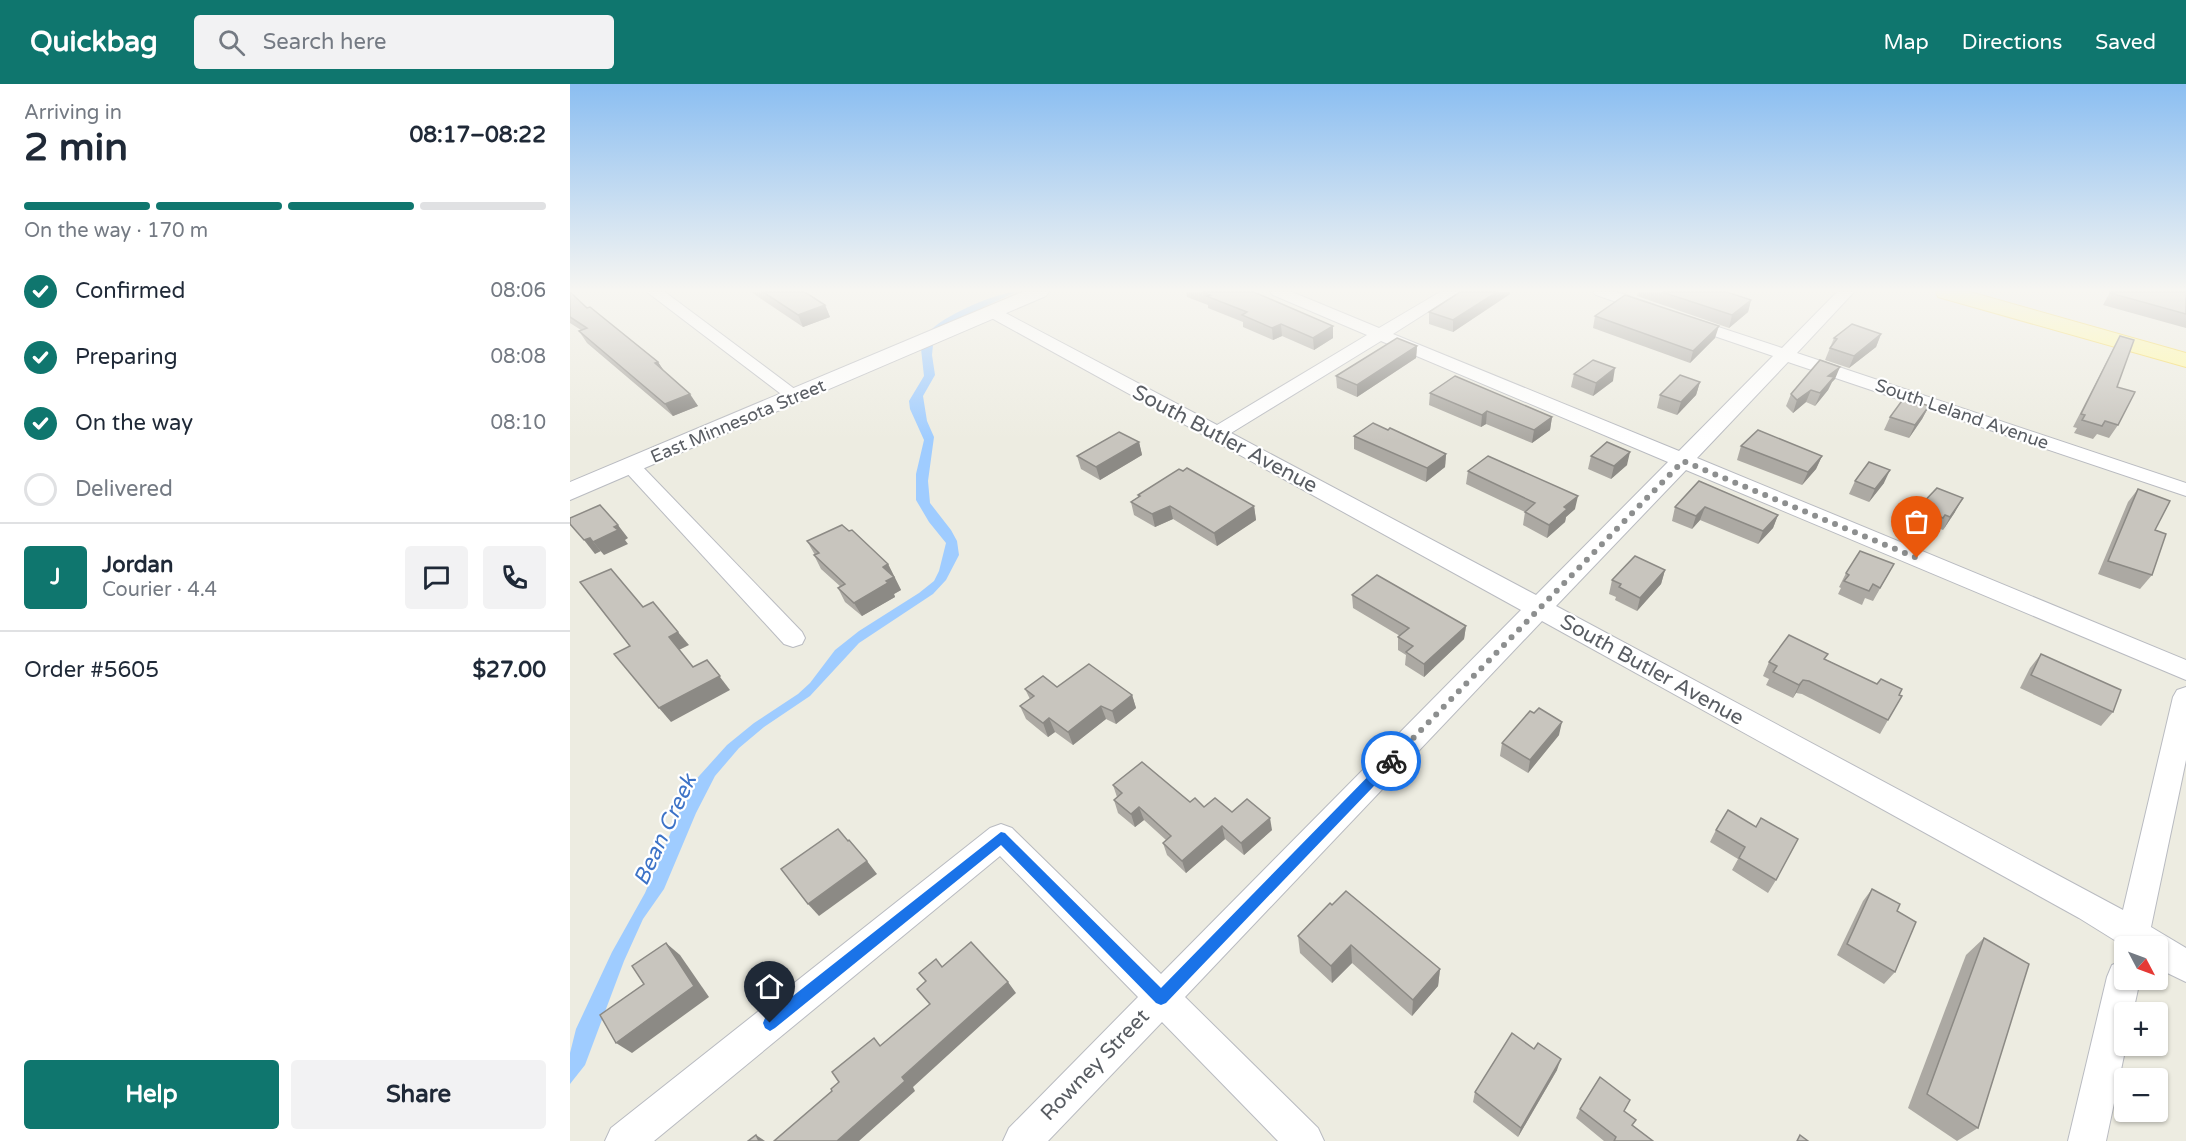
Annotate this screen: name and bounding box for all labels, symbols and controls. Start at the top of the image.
search box [194,15,614,69]
text: Quickbag [30,25,158,59]
icon: search [215,26,248,59]
text: Search here [263,29,387,55]
text: Map [1883,30,1929,55]
text: Directions [1962,30,2062,55]
text: Saved [2095,30,2156,55]
text: Arriving in [24,101,122,125]
text: 08:17–08:22 [409,122,546,148]
text: 2 min [24,124,128,171]
text: On the way · 170 m [24,219,208,243]
icon: check [24,275,57,308]
text: Confirmed [75,278,185,304]
text: 08:06 [491,279,546,303]
icon: check [24,341,57,374]
text: Preparing [75,344,178,370]
text: 08:08 [491,345,546,369]
street label: East Minnesota Street [647,374,829,468]
street label: South Leland Avenue [1872,374,2052,454]
street label: South Butler Avenue [1128,380,1322,498]
icon: check [24,407,57,440]
text: On the way [75,410,193,436]
text: 08:10 [491,411,546,435]
text: Delivered [75,476,173,502]
pin [1891,496,1942,558]
icon: bag [1900,505,1933,538]
button: chat [405,546,468,609]
button: phone [483,546,546,609]
text: Jordan [102,552,173,578]
text: J [50,564,61,590]
text: Courier · 4.4 [102,578,217,602]
street label: South Butler Avenue [1556,609,1748,731]
text: Order #5605 [24,657,159,683]
text: $27.00 [473,657,546,683]
courier [1361,731,1421,791]
icon: bike [1375,745,1408,778]
water label: Bean Creek [628,769,703,890]
north arrow [2114,936,2168,990]
map controls [2114,936,2168,1122]
pin [744,961,795,1023]
icon: home [753,970,786,1003]
button: + [2114,1002,2168,1056]
street label: Rowney Street [1035,1004,1155,1126]
button: Help [24,1060,279,1129]
button: Share [291,1060,546,1129]
button: − [2114,1068,2168,1122]

